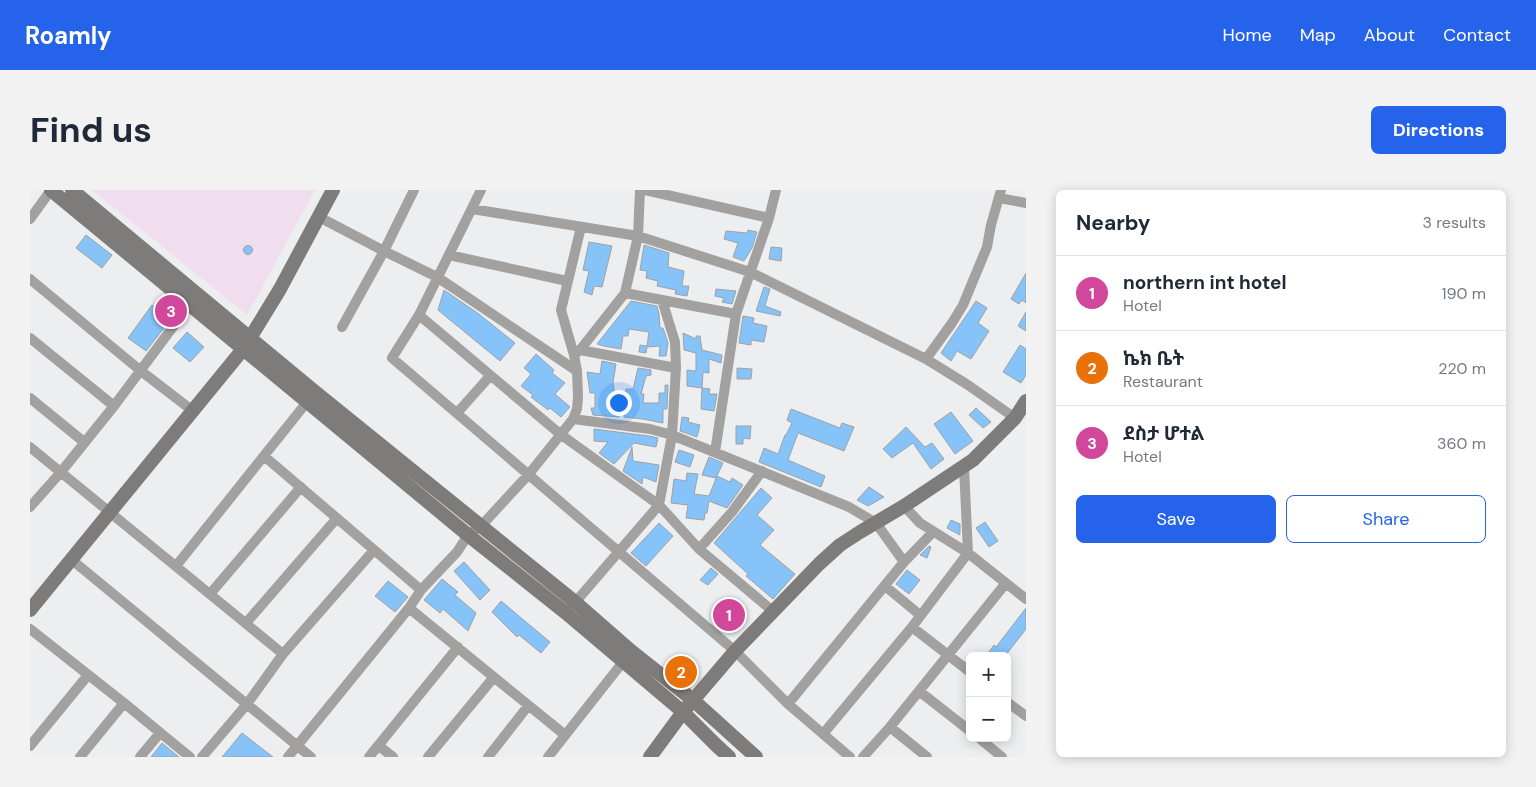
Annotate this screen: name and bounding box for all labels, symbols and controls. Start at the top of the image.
text: Roamly [25,20,112,51]
text: Home [1222,23,1272,47]
text: Map [1300,23,1336,47]
text: About [1364,23,1415,47]
text: Contact [1443,23,1511,47]
button: Directions [1371,106,1506,154]
text: Find us [30,107,152,153]
text: Nearby [1076,209,1150,237]
text: 3 results [1423,212,1486,233]
text: northern int hotel [1123,270,1287,295]
text: 1 [1089,283,1095,304]
text: 190 m [1442,283,1486,304]
pin: 3 [155,292,187,330]
text: Hotel [1123,295,1162,316]
text: ኬክ ቤት [1123,346,1184,371]
text: 2 [1087,358,1097,379]
text: 220 m [1438,358,1486,379]
text: Restaurant [1123,371,1203,392]
your location [606,390,632,416]
text: ደስታ ሆተል [1123,421,1204,446]
text: 3 [1087,433,1097,454]
text: 360 m [1437,433,1486,454]
text: Hotel [1123,446,1162,467]
button: Save [1076,495,1276,543]
button: Share [1286,495,1486,543]
pin: 1 [713,596,745,634]
map controls [966,652,1011,742]
button: + [966,652,1011,697]
pin: 2 [665,653,697,691]
button: − [966,697,1011,742]

